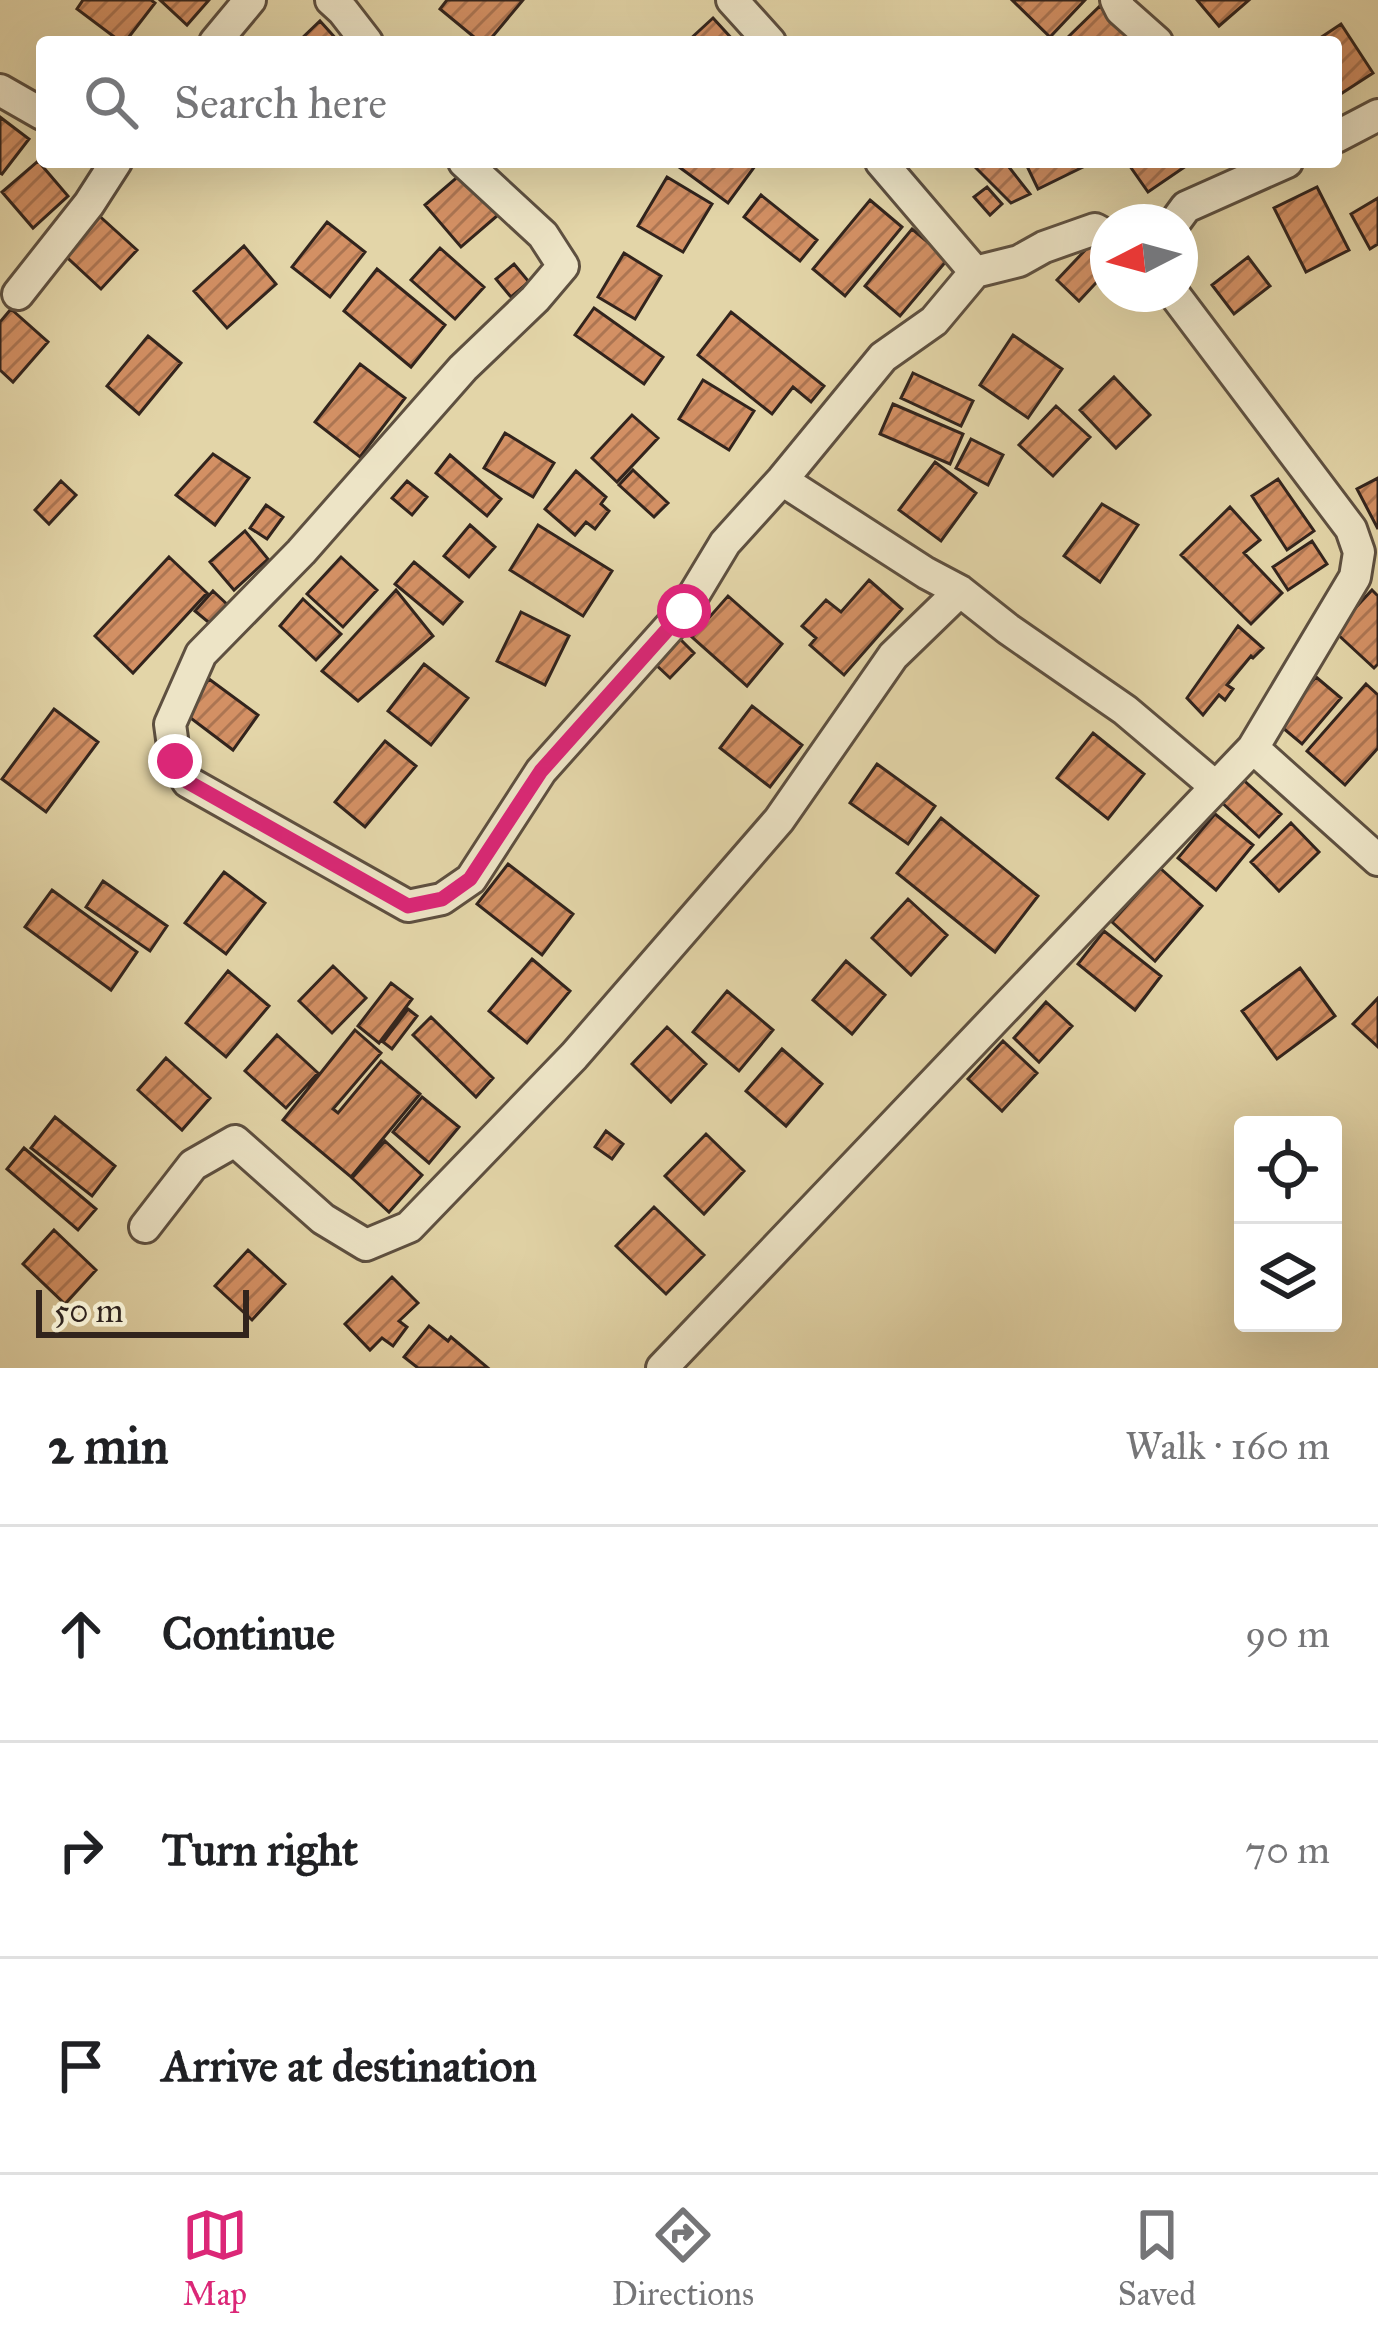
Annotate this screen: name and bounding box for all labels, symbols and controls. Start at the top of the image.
search box [36,36,1342,168]
icon: search [78,69,144,135]
text: Search here [174,75,387,130]
north arrow [1090,204,1198,312]
route start [657,584,711,638]
route end [148,734,202,788]
map controls [1234,1116,1342,1332]
button: locate [1234,1116,1342,1224]
button: layers [1234,1224,1342,1332]
scale bar [36,1284,249,1337]
text: 50 m [54,1291,123,1331]
text: 2 min [48,1415,169,1477]
text: Walk · 160 m [1125,1422,1330,1470]
icon: ahead [48,1601,114,1667]
text: Continue [162,1606,335,1661]
text: 90 m [1245,1610,1330,1658]
icon: right [48,1817,114,1883]
text: Turn right [162,1822,358,1877]
text: 70 m [1245,1826,1330,1874]
icon: arrive [48,2033,114,2099]
text: Arrive at destination [162,2038,537,2093]
tab: Map [182,2202,248,2314]
tab: Directions [612,2202,754,2314]
tab: Saved [1118,2202,1196,2314]

